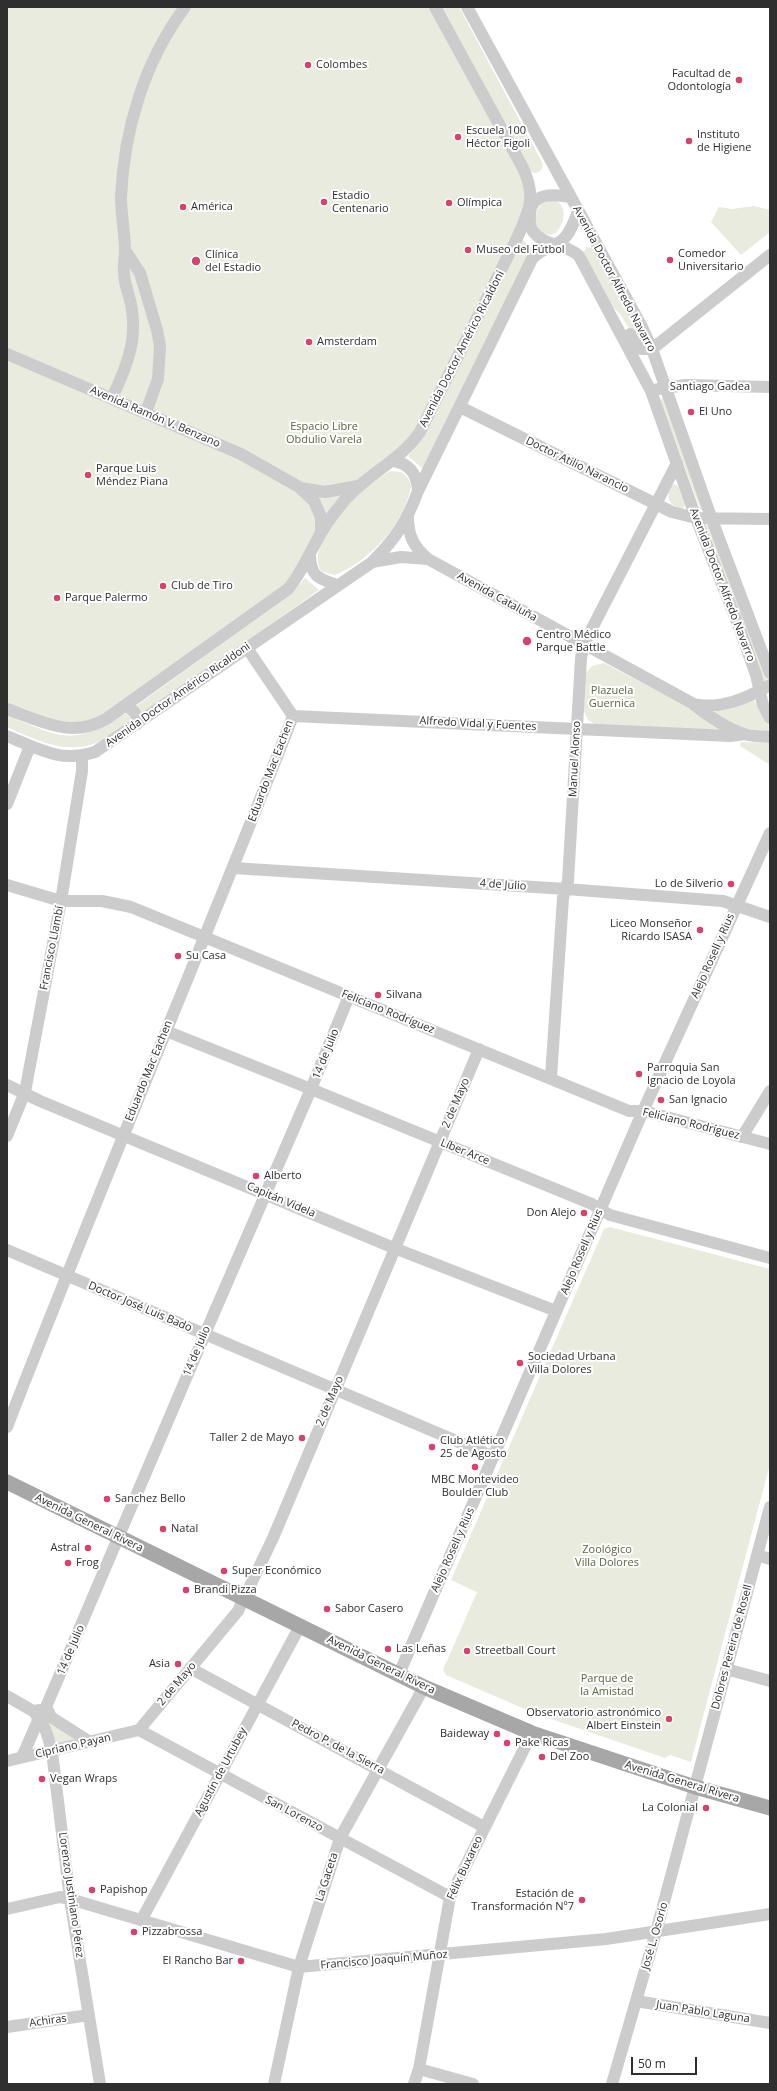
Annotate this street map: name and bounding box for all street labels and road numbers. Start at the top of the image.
street label: Avenida Doctor Alfredo Navarro [570,204,658,354]
street label: Avenida Doctor Américo Ricaldoni [417,269,507,429]
street label: Santiago Gadea [670,380,750,394]
street label: Avenida Ramón V. Benzano [88,384,222,450]
street label: Doctor Atilio Narancio [523,434,631,496]
street label: Avenida Doctor Alfredo Navarro [687,506,757,664]
street label: Avenida Cataluña [455,570,539,624]
street label: Avenida Doctor Américo Ricaldoni [103,640,253,750]
street label: Alfredo Vidal y Fuentes [419,714,537,734]
street label: Eduardo Mac Eachen [246,718,296,824]
street label: Manuel Alonso [566,721,584,797]
street label: 4 de Julio [479,877,527,893]
street label: Francisco Llambí [37,905,67,991]
street label: Alejo Rosell y Rius [688,912,738,1000]
street label: Feliciano Rodríguez [340,987,436,1037]
street label: Eduardo Mac Eachen [123,1019,175,1123]
street label: 14 de Julio [310,1027,342,1081]
street label: 2 de Mayo [440,1076,472,1130]
street label: Feliciano Rodríguez [641,1106,741,1142]
street label: Líber Arce [439,1136,491,1168]
street label: Capitán Videla [245,1180,317,1220]
street label: Alejo Rosell y Rius [558,1207,606,1297]
street label: Doctor José Luis Bado [86,1279,194,1335]
street label: 14 de Julio [181,1324,213,1378]
street label: 2 de Mayo [314,1374,346,1428]
street label: Avenida General Rivera [33,1491,145,1555]
street label: Alejo Rosell y Rius [428,1506,478,1594]
street label: Dolores Pereira de Rosell [709,1583,755,1711]
street label: 14 de Julio [55,1623,87,1677]
street label: Avenida General Rivera [325,1633,437,1697]
street label: 2 de Mayo [155,1659,199,1709]
street label: Pedro P. de la Sierra [289,1717,387,1777]
street label: Agustín de Urtubey [192,1725,250,1819]
street label: Cipriano Payan [34,1731,112,1761]
street label: Avenida General Rivera [623,1758,741,1806]
street label: San Lorenzo [263,1793,325,1835]
street label: Lorenzo Justiniano Pérez [56,1831,86,1959]
street label: Félix Buxareo [444,1834,486,1902]
street label: La Gaceta [313,1851,341,1903]
street label: José L. Osorio [639,1901,671,1971]
street label: Francisco Joaquín Muñoz [320,1948,448,1972]
street label: Juan Pablo Laguna [655,1998,751,2026]
street label: Achiras [28,2012,68,2030]

